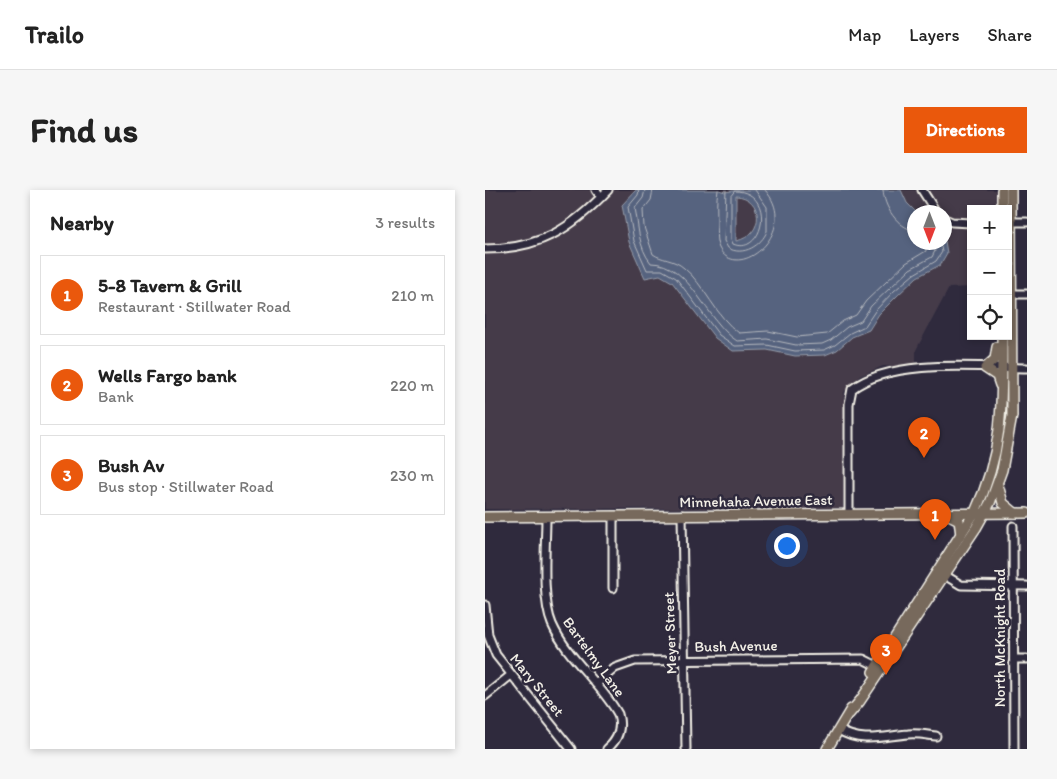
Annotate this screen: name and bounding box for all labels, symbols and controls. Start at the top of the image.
text: Trailo [25,20,84,49]
text: Map [848,24,881,46]
text: Layers [909,24,959,46]
text: Share [987,24,1032,46]
button: Directions [904,107,1027,153]
text: Find us [30,109,138,151]
north arrow [907,205,952,250]
map controls [967,205,1012,340]
button: + [967,205,1012,250]
text: Nearby [50,210,114,235]
text: 3 results [375,213,435,232]
button: − [967,250,1012,295]
text: 5-8 Tavern & Grill [98,274,242,297]
text: 1 [63,286,71,305]
text: 210 m [391,286,434,305]
button: locate [967,295,1012,340]
text: Restaurant · Stillwater Road [98,297,291,316]
text: Wells Fargo bank [98,364,237,387]
text: 2 [63,376,71,395]
text: 220 m [390,376,434,395]
text: Bank [98,387,134,406]
pin: 2 [908,417,940,458]
text: Bush Av [98,454,164,477]
text: 3 [63,466,71,485]
text: 230 m [390,466,434,485]
text: Bus stop · Stillwater Road [98,477,274,496]
street label: Minnehaha Avenue East [679,491,833,511]
pin: 1 [919,499,951,540]
your location [774,533,800,559]
street label: North McKnight Road [991,569,1009,707]
street label: Meyer Street [660,591,680,674]
street label: Bartelmy Lane [559,613,629,701]
pin: 3 [870,634,902,675]
street label: Bush Avenue [694,636,778,656]
street label: Mary Street [506,650,568,720]

